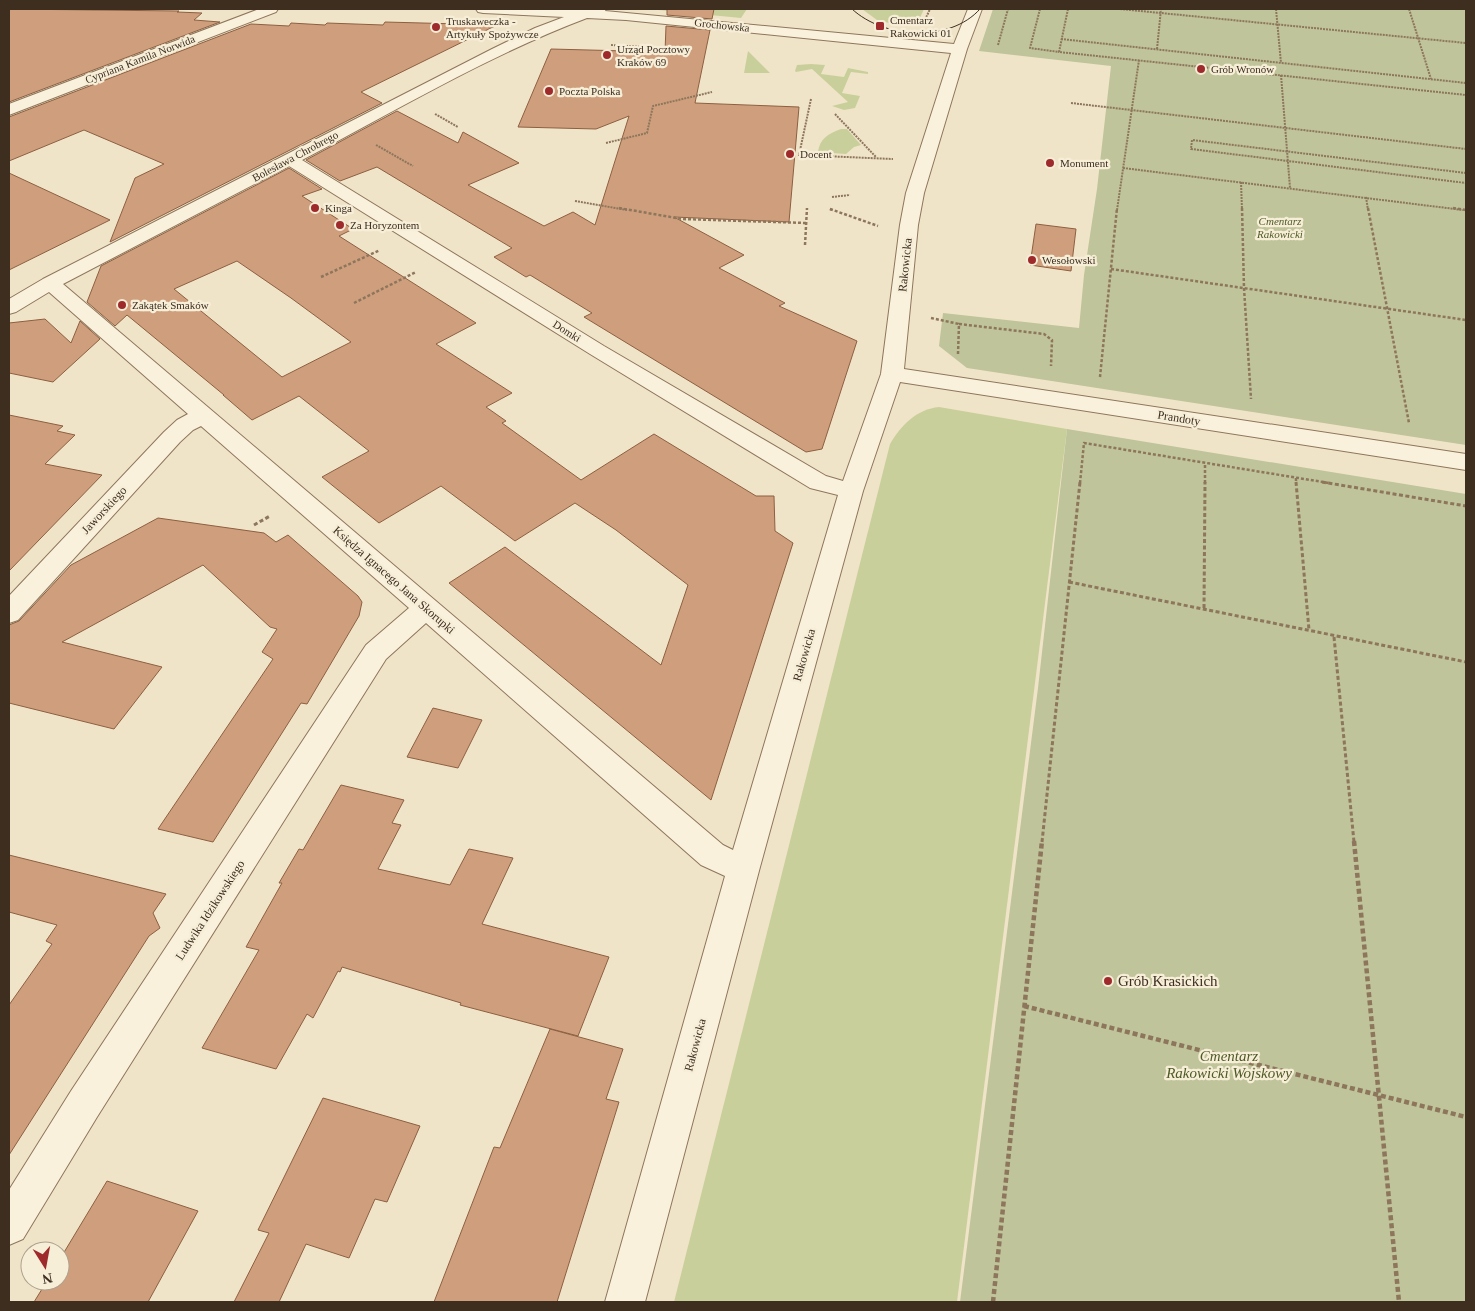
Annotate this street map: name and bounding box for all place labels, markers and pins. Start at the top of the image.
place label: Cmentarz Rakowicki 01 [890,14,951,39]
place label: Truskaweczka - Artykuły Spożywcze [446,15,539,40]
marker: Cmentarz Rakowicki 01 [874,20,886,32]
marker: Truskaweczka - Artykuły Spożywcze [430,21,442,33]
place label: Urząd Pocztowy Kraków 69 [617,43,691,68]
marker: Urząd Pocztowy Kraków 69 [601,49,613,61]
marker: Grób Wronów [1195,63,1207,75]
place label: Grób Wronów [1211,63,1274,75]
marker: Poczta Polska [543,85,555,97]
place label: Poczta Polska [559,85,621,97]
marker: Docent [784,148,796,160]
place label: Docent [800,148,832,160]
marker: Monument [1044,157,1056,169]
place label: Monument [1060,157,1108,169]
marker: Kinga [309,202,321,214]
place label: Kinga [325,202,352,214]
marker: Za Horyzontem [334,219,346,231]
place label: Za Horyzontem [350,219,420,231]
marker: Wesołowski [1026,254,1038,266]
place label: Wesołowski [1042,254,1096,266]
marker: Zakątek Smaków [116,299,128,311]
place label: Zakątek Smaków [132,299,209,311]
place label: Grób Krasickich [1118,973,1218,989]
marker: Grób Krasickich [1102,975,1114,987]

